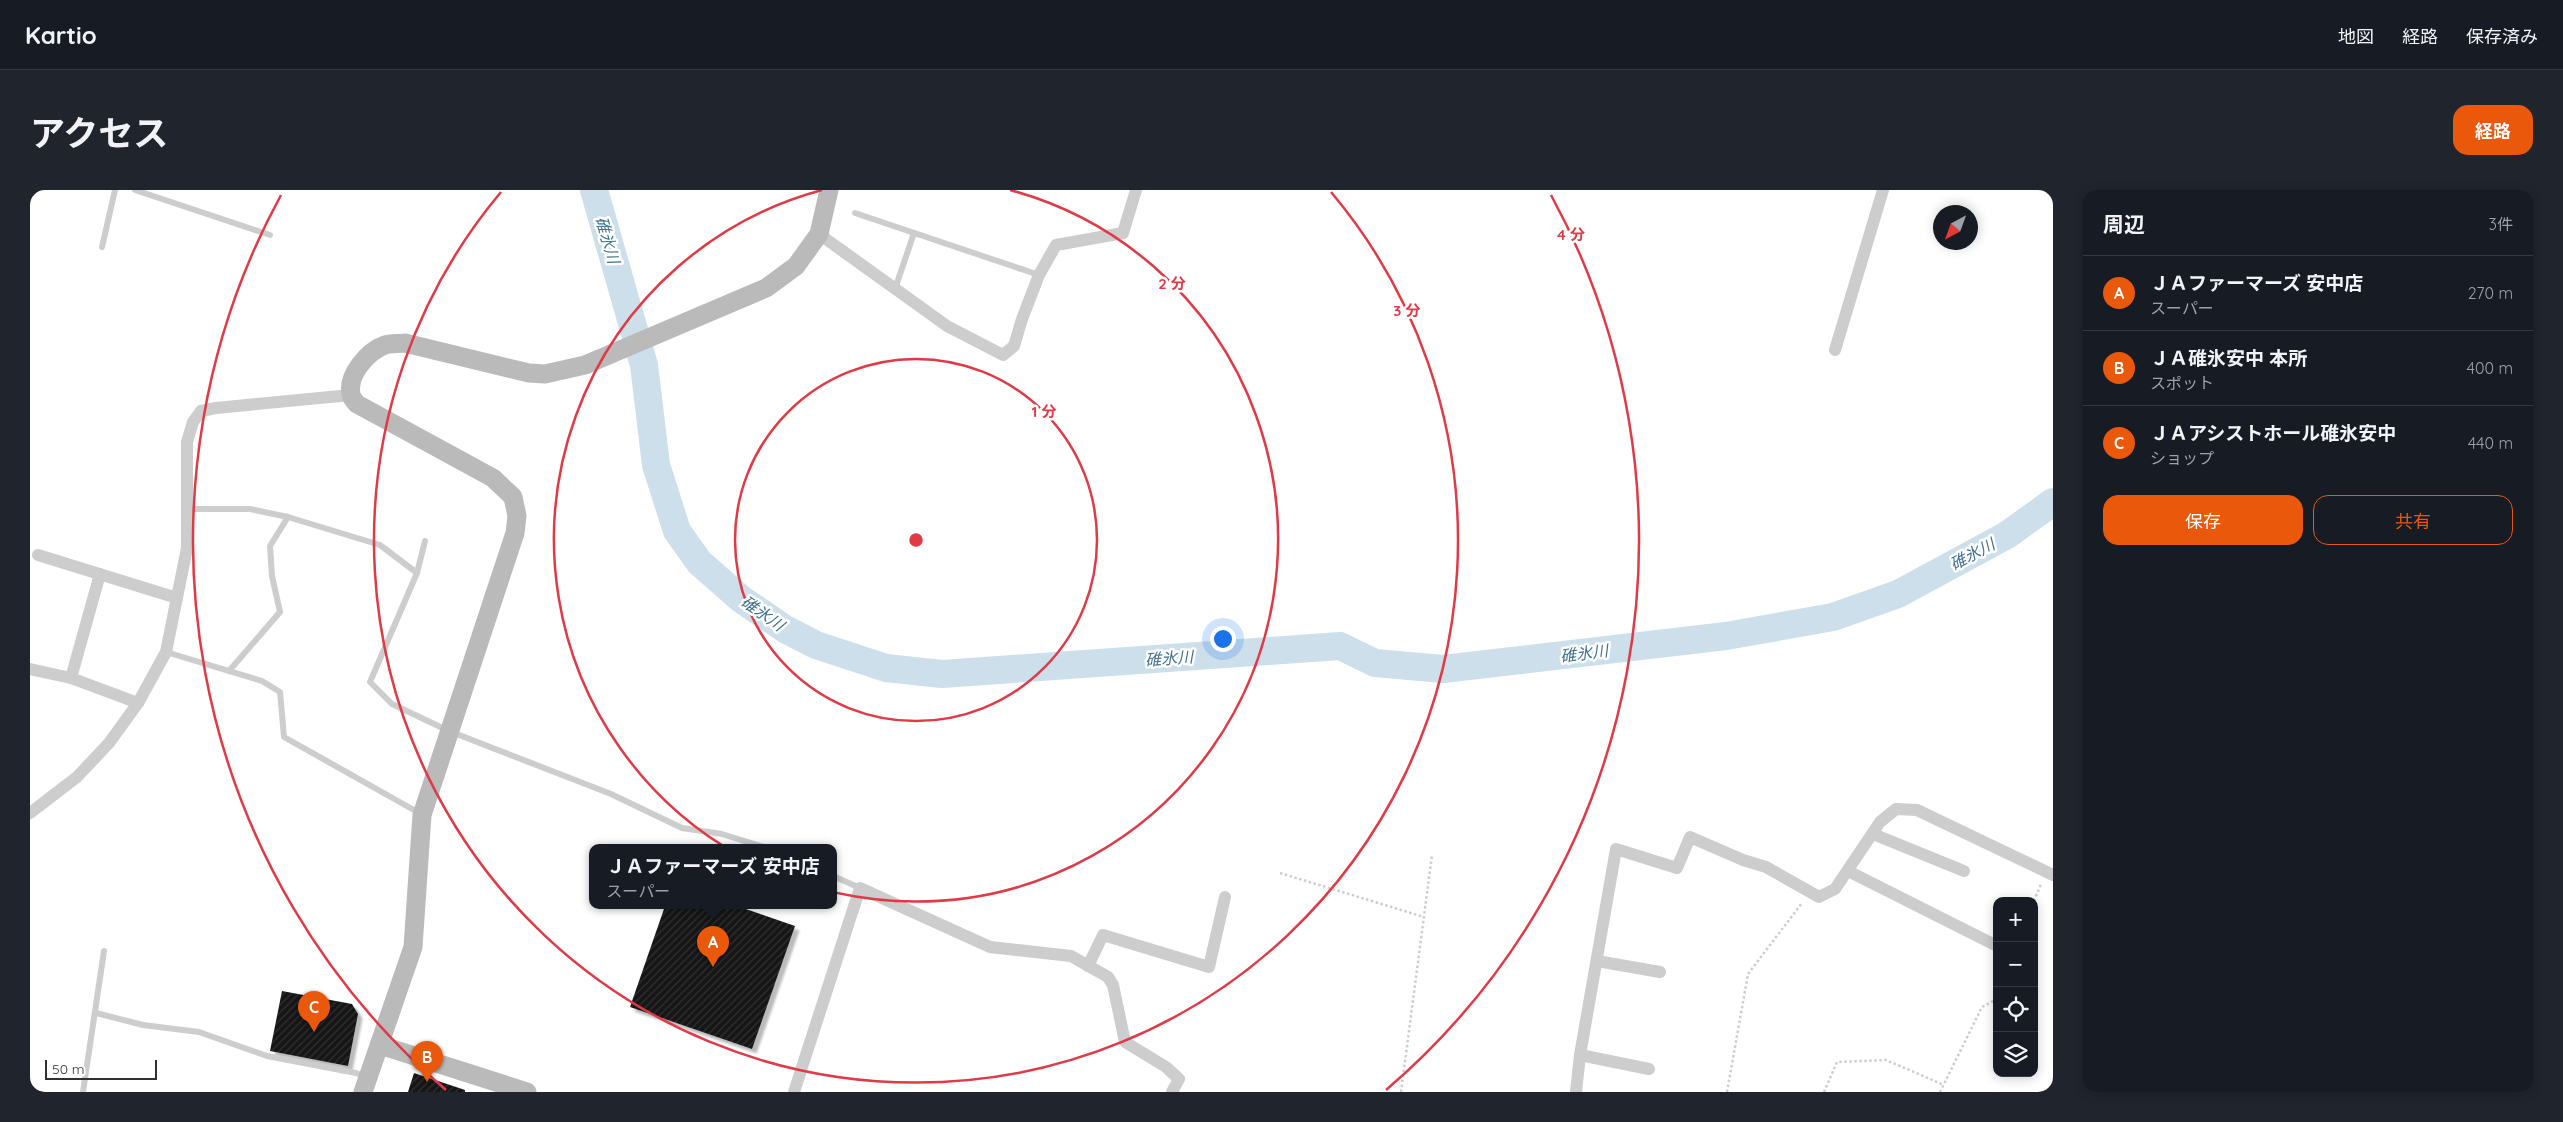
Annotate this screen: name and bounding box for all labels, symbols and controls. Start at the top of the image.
text: Kartio [25,20,97,50]
text: 地図 [2338,25,2374,48]
text: 経路 [2402,25,2438,48]
text: 保存済み [2466,25,2538,48]
button: 経路 [2453,105,2533,155]
text: アクセス [30,111,168,155]
north arrow [1933,205,1978,250]
text: 周辺 [2103,211,2145,237]
water label: 碓氷川 [592,214,625,268]
text: 3件 [2489,214,2513,234]
text: 4 分 [1557,225,1585,244]
text: ＪＡファーマーズ 安中店 [2150,271,2363,295]
text: 2 分 [1158,274,1186,293]
text: A [2114,283,2124,303]
text: 270 m [2468,283,2513,303]
text: スーパー [2150,298,2214,318]
text: 3 分 [1393,301,1421,320]
text: ＪＡ碓氷安中 本所 [2150,346,2307,370]
text: B [2114,358,2124,378]
text: 400 m [2467,358,2513,378]
text: スポット [2150,373,2214,393]
text: 1 分 [1031,402,1057,421]
text: ＪＡアシストホール碓氷安中 [2150,421,2396,445]
text: C [2114,433,2124,453]
text: 440 m [2468,433,2513,453]
text: ショップ [2150,448,2214,468]
button: 保存 [2103,495,2303,545]
button: 共有 [2313,495,2513,545]
centre of rings [907,531,925,549]
water label: 碓氷川 [1946,533,2000,574]
water label: 碓氷川 [738,591,790,636]
your location [1210,626,1236,652]
water label: 碓氷川 [1559,640,1611,666]
water label: 碓氷川 [1144,646,1196,670]
popup [589,844,837,909]
text: ＪＡファーマーズ 安中店 [606,854,820,878]
text: スーパー [606,881,670,901]
map controls [1993,897,2038,1077]
button: + [1993,897,2038,942]
pin: A [697,926,729,967]
button: − [1993,942,2038,987]
button: locate [1993,987,2038,1032]
pin: C [298,991,330,1032]
button: layers [1993,1032,2038,1077]
pin: B [411,1041,443,1082]
scale bar [45,1057,158,1080]
text: 50 m [52,1060,85,1078]

